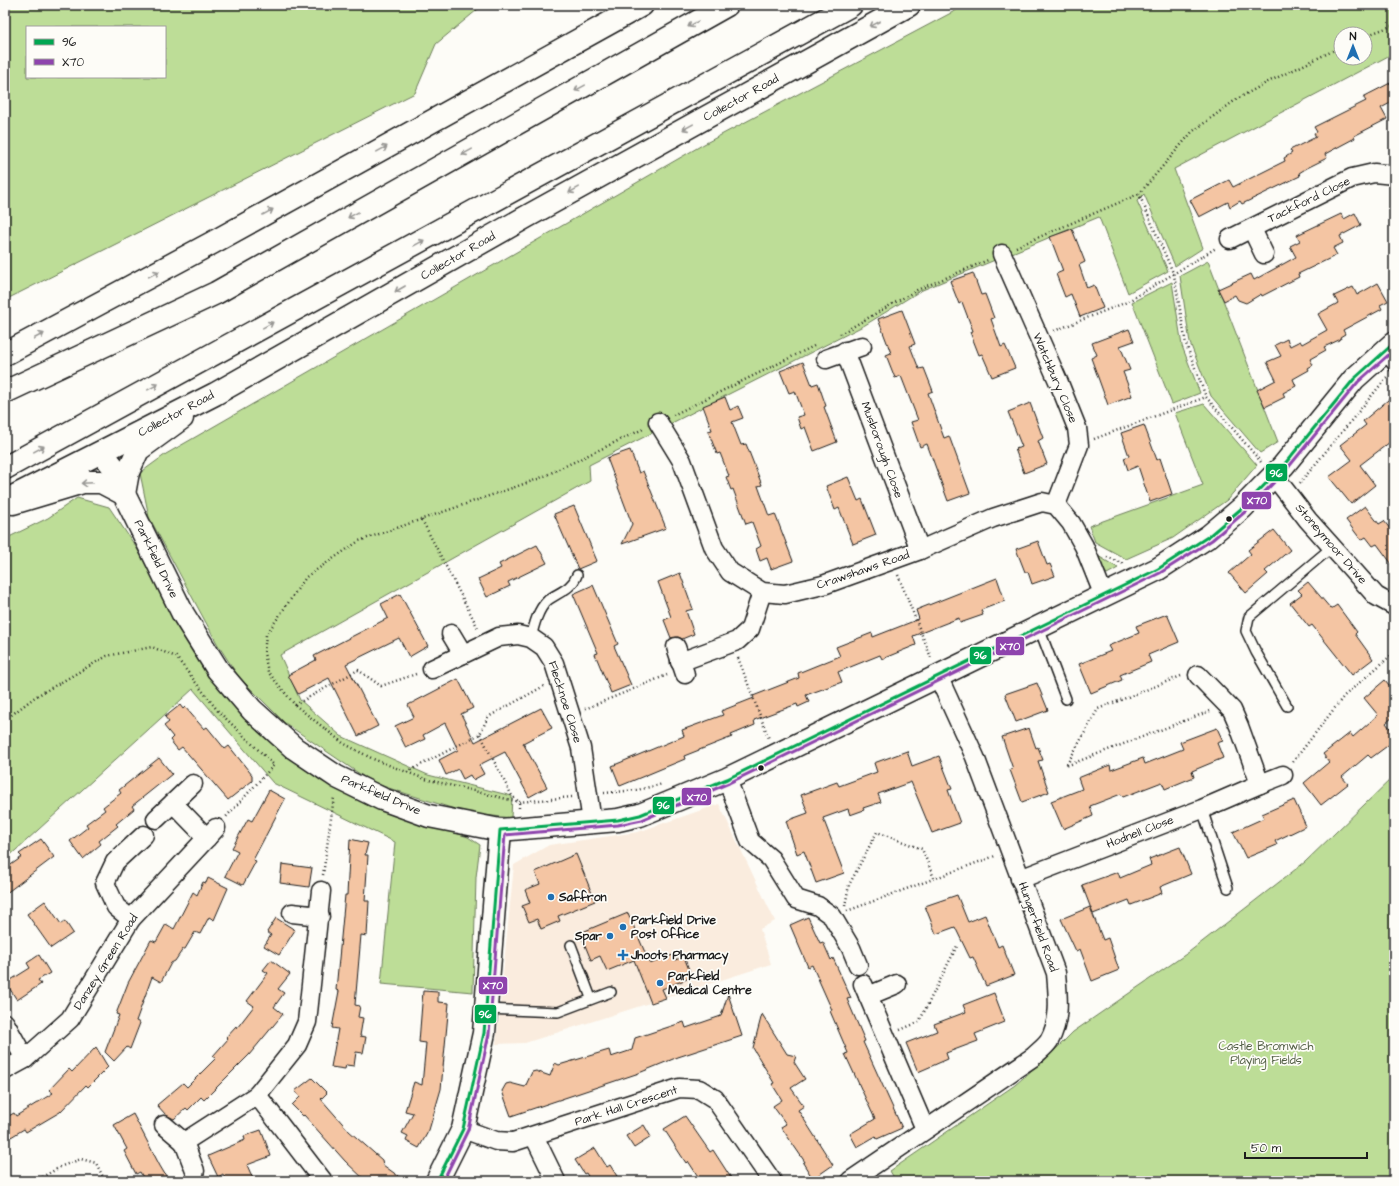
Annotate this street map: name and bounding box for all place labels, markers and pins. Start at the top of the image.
unlabelled marker [1224,514,1234,524]
unlabelled marker [756,763,766,773]
place label: Saffron [558,889,606,906]
marker: Saffron [546,892,556,902]
place label: Parkfield Drive Post Office [631,912,716,943]
marker: Parkfield Drive Post Office [618,922,628,932]
place label: Spar [574,928,602,946]
marker: Spar [605,931,615,941]
place label: Jhoots Pharmacy [630,947,729,965]
marker: Jhoots Pharmacy [618,950,628,960]
place label: Parkfield Medical Centre [668,968,752,999]
marker: Parkfield Medical Centre [655,978,665,988]

